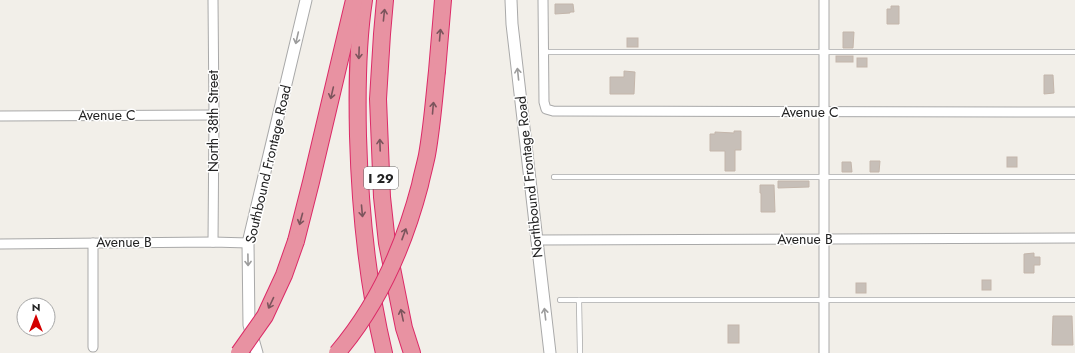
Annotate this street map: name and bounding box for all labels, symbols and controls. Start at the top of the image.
one-way arrow [380,9,388,22]
one-way arrow [436,29,443,42]
one-way arrow [293,31,300,44]
one-way arrow [355,46,363,59]
one-way arrow [514,68,522,81]
street label: North 38th Street [203,69,223,172]
street label: Southbound Frontage Road [240,83,296,245]
one-way arrow [328,86,336,99]
street label: Northbound Frontage Road [511,95,547,259]
one-way arrow [430,102,437,115]
street label: Avenue C [781,102,839,122]
street label: Avenue C [78,105,136,125]
one-way arrow [376,139,384,152]
road number: I 29 [364,167,398,189]
one-way arrow [358,204,365,217]
one-way arrow [297,212,305,225]
one-way arrow [401,229,409,241]
street label: Avenue B [777,229,833,249]
street label: Avenue B [96,232,152,252]
one-way arrow [244,253,252,266]
north arrow [16,297,56,337]
one-way arrow [267,297,274,309]
text: N [32,299,40,315]
one-way arrow [541,308,549,321]
one-way arrow [397,309,405,322]

